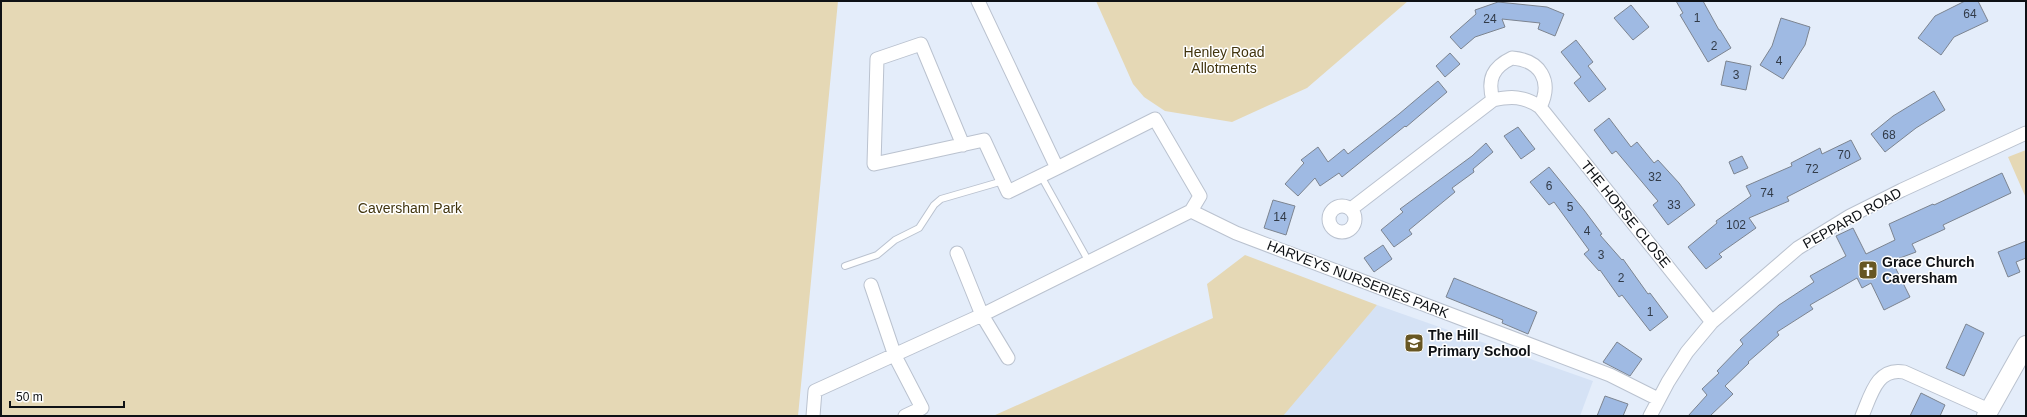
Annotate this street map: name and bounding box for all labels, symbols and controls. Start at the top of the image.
house number: 64 [1963,7,1977,21]
house number: 1 [1694,11,1701,25]
house number: 24 [1483,12,1497,26]
house number: 2 [1711,39,1718,53]
park label: Henley Road Allotments [1184,44,1264,76]
house number: 4 [1776,54,1783,68]
house number: 3 [1733,68,1740,82]
house number: 68 [1882,128,1896,142]
house number: 70 [1837,148,1851,162]
street label: THE HORSE CLOSE [1578,157,1674,271]
house number: 72 [1805,162,1819,176]
house number: 32 [1648,170,1662,184]
house number: 6 [1546,179,1553,193]
street label: PEPPARD ROAD [1800,184,1904,252]
house number: 74 [1760,186,1774,200]
house number: 33 [1667,198,1681,212]
park label: Caversham Park [358,200,463,216]
house number: 5 [1567,200,1574,214]
house number: 14 [1273,210,1287,224]
house number: 102 [1726,218,1746,232]
house number: 4 [1584,224,1591,238]
street label: HARVEYS NURSERIES PARK [1265,237,1452,321]
house number: 3 [1598,248,1605,262]
place label: Grace Church Caversham [1882,254,1975,286]
church icon: Grace Church Caversham [1857,259,1879,281]
house number: 2 [1618,271,1625,285]
house number: 1 [1647,305,1654,319]
place label: The Hill Primary School [1428,327,1531,359]
school or university icon: The Hill Primary School [1403,332,1425,354]
scale bar [10,383,124,409]
text: 50 m [16,390,43,404]

